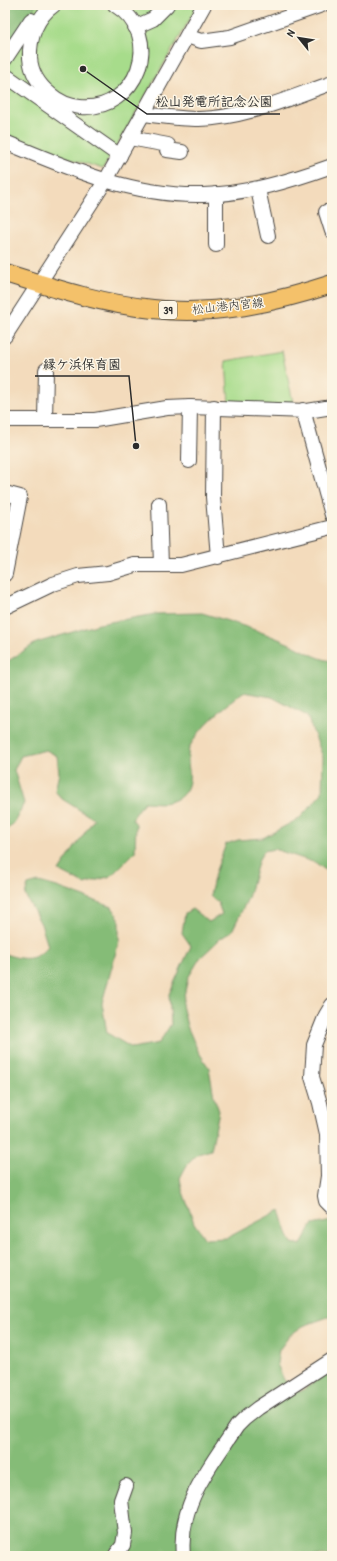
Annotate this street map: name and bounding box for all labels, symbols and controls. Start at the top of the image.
north arrow [279,18,319,58]
text: N [283,27,298,39]
callout: 松山発電所記念公園 [147,89,280,114]
text: 松山発電所記念公園 [155,92,273,110]
street label: 松山港内宮線 [191,293,265,318]
road number: 39 [159,301,177,319]
callout: 縁ケ浜保育園 [35,351,129,376]
text: 縁ケ浜保育園 [43,355,121,373]

